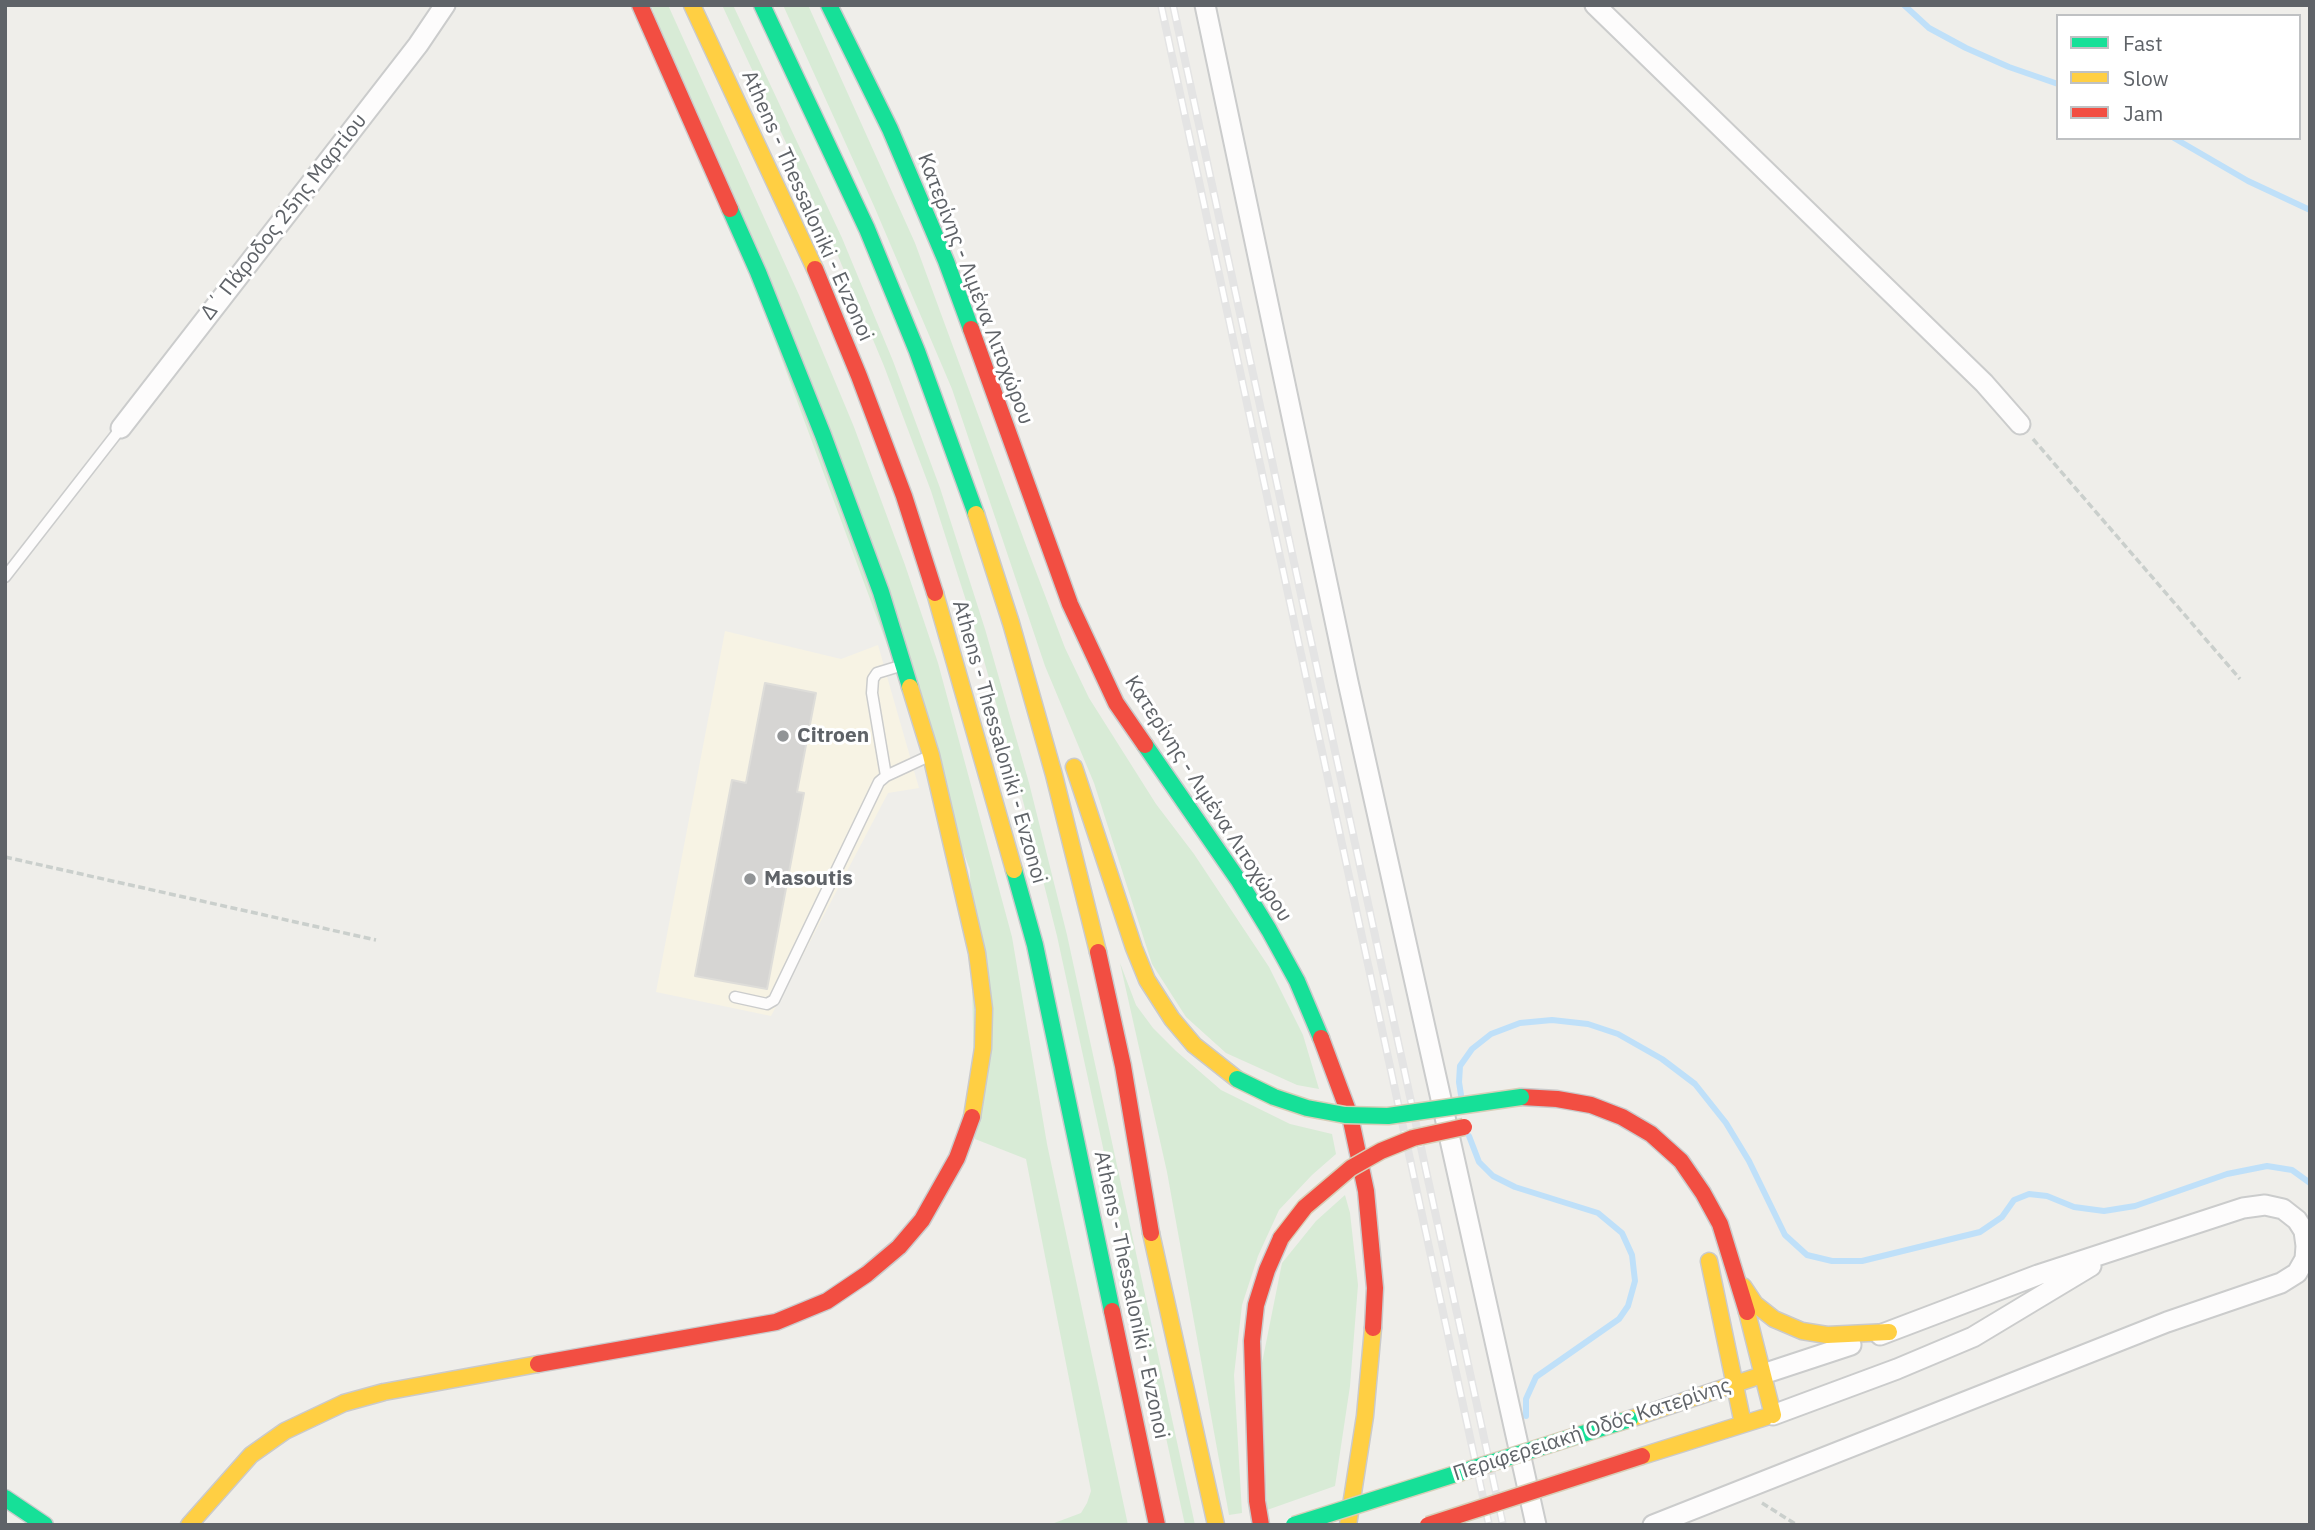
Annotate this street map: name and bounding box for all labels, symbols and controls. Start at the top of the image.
legend [2056,14,2301,140]
text: Fast [2123,29,2163,57]
text: Slow [2123,64,2169,92]
street label: Athens - Thessaloniki - Evzonoi [736,67,878,345]
text: Jam [2123,99,2163,127]
street label: Δ΄ Πάροδος 25ης Μαρτίου [196,109,372,325]
street label: Κατερίνης - Λιμένα Λιτοχώρου [912,150,1038,428]
street label: Athens - Thessaloniki - Evzonoi [946,597,1052,887]
street label: Κατερίνης - Λιμένα Λιτοχώρου [1119,671,1297,927]
place label: Citroen [797,723,869,749]
marker: Citroen [775,728,791,744]
place label: Masoutis [764,866,853,892]
marker: Masoutis [742,871,758,887]
street label: Athens - Thessaloniki - Evzonoi [1088,1149,1174,1441]
street label: Περιφερειακή Οδός Κατερίνης [1450,1373,1734,1487]

